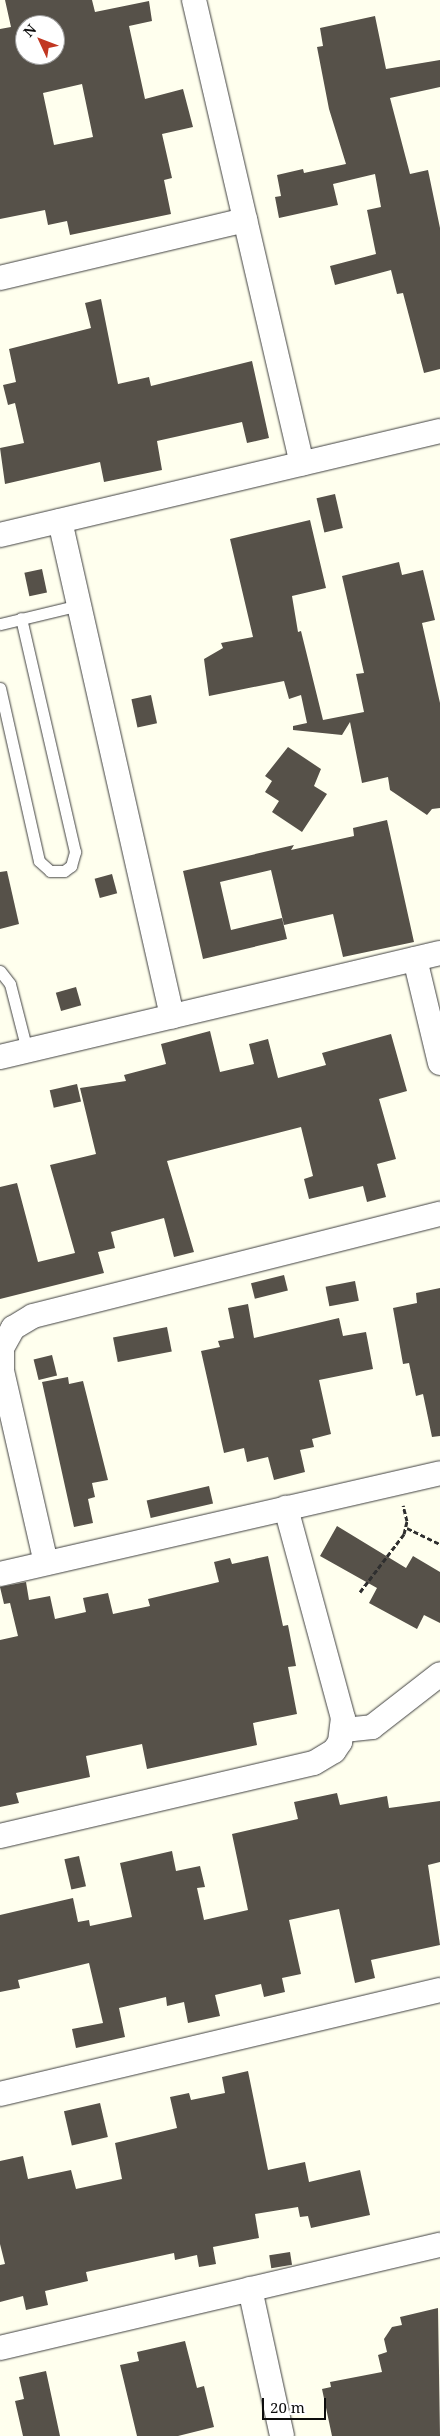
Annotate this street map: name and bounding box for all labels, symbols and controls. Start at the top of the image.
north arrow [15,15,65,65]
text: N [19,20,40,41]
scale bar [265,2388,329,2420]
text: 20 m [270,2397,305,2417]

